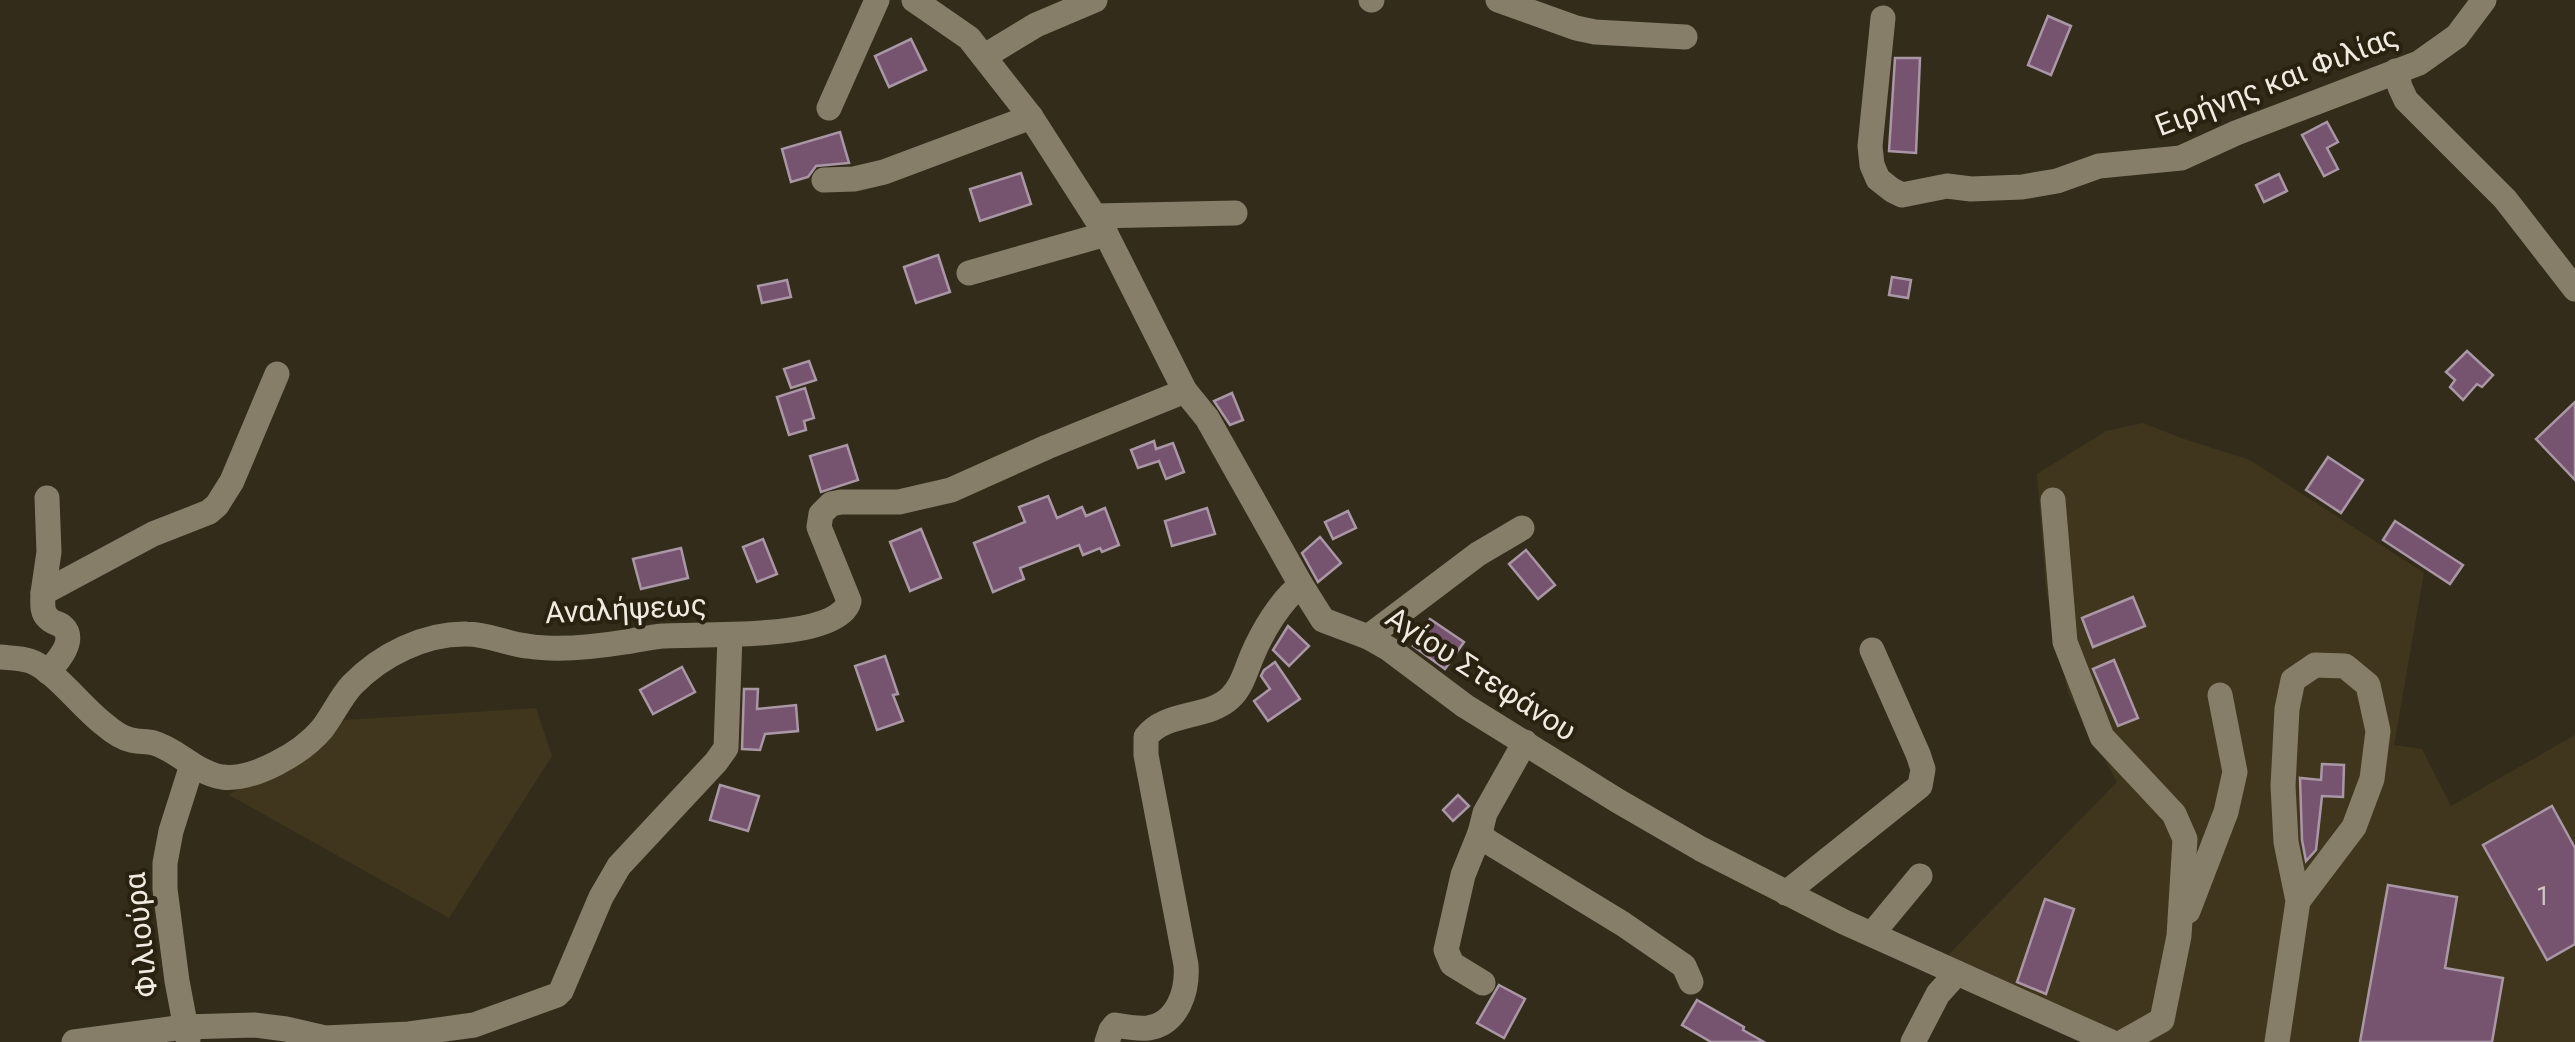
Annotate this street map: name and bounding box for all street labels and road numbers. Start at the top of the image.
street label: Ειρήνης και Φιλίας [2150,18,2403,143]
street label: Αναλήψεως [544,587,708,630]
street label: Αγίου Στεφάνου [1380,599,1583,748]
street label: Φιλιούρα [117,871,164,999]

